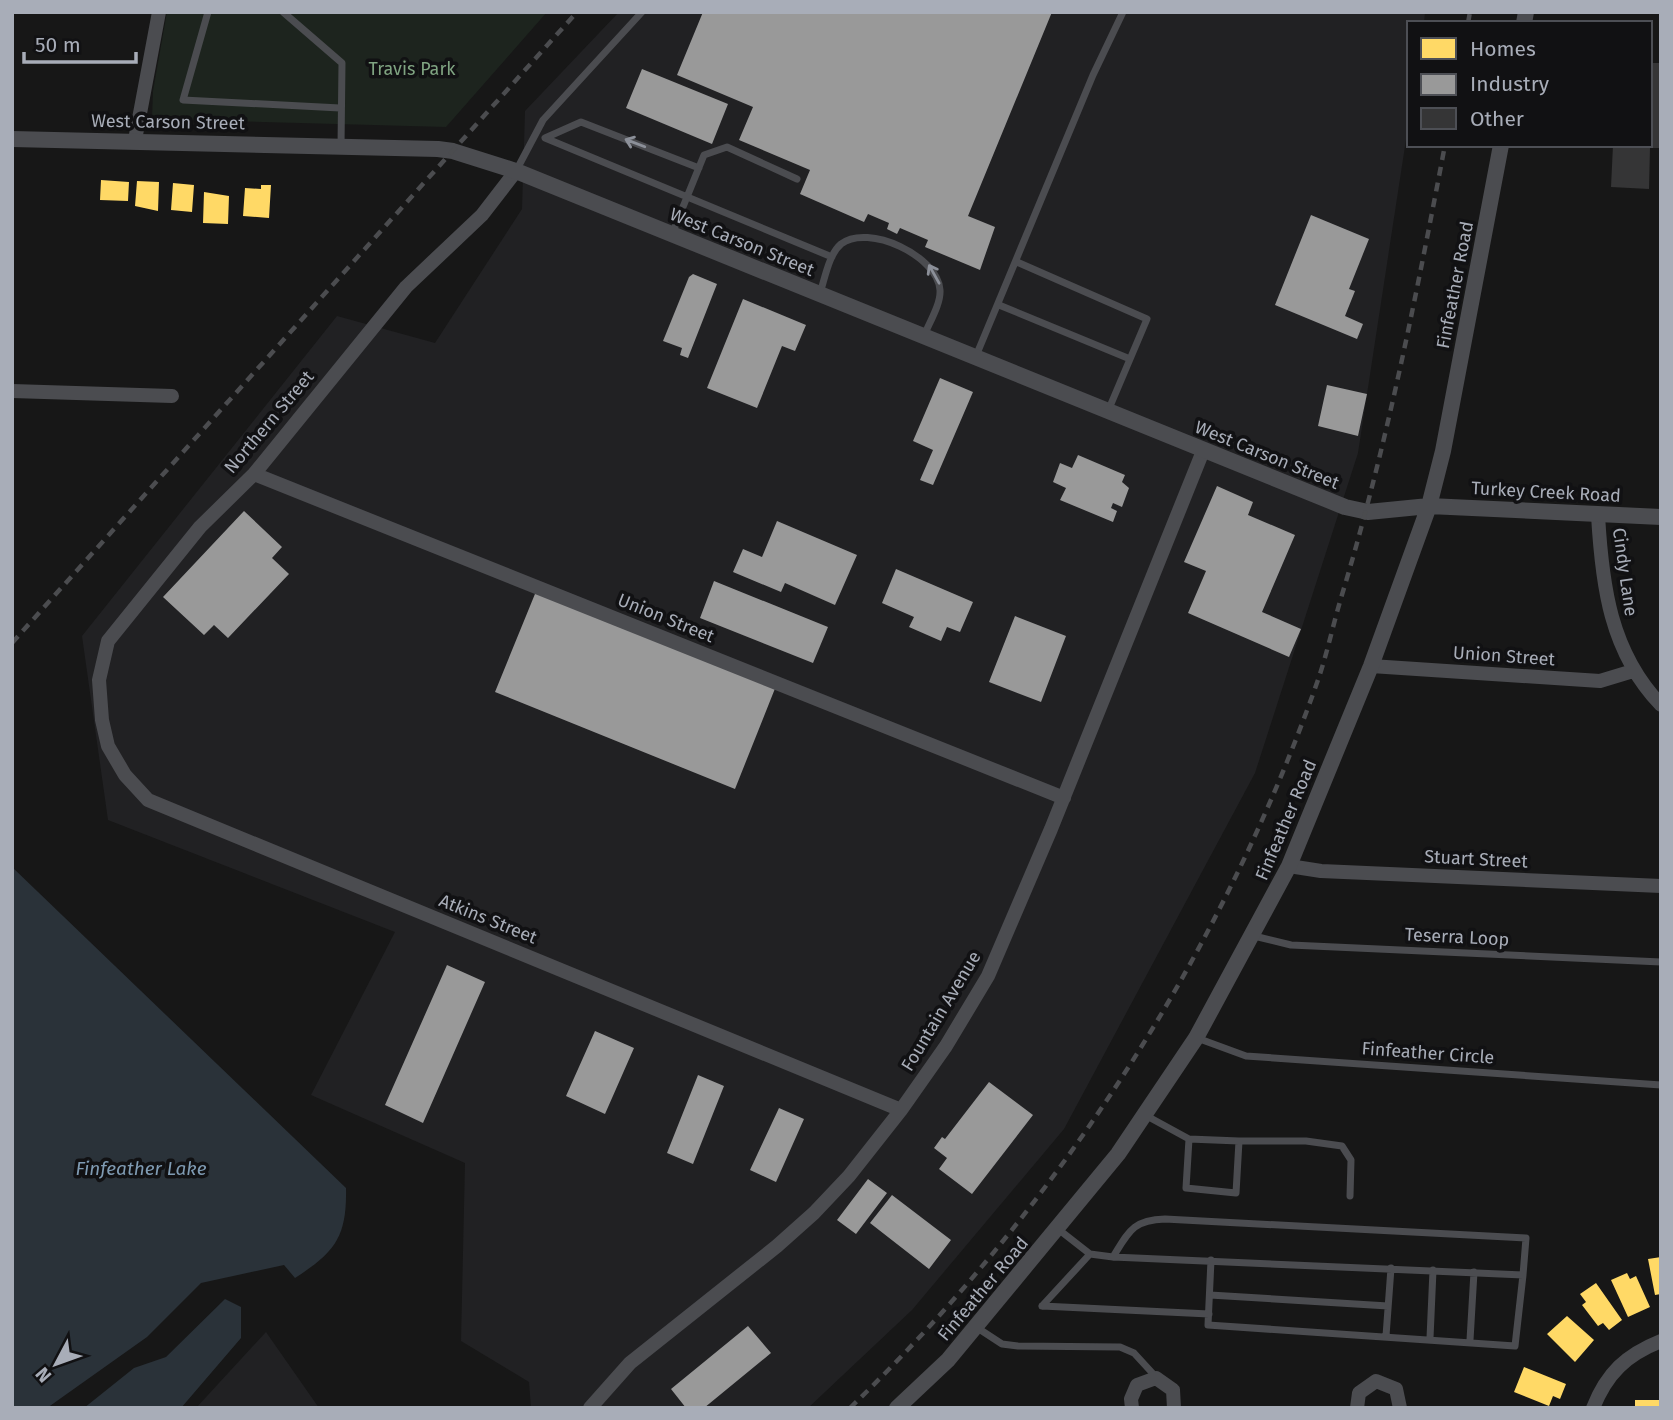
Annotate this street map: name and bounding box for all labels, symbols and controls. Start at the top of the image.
scale bar [24,21,136,65]
legend [1407,21,1652,147]
text: 50 m [35,32,81,58]
text: Homes [1470,36,1536,62]
park label: Travis Park [368,58,456,80]
text: Industry [1470,71,1550,97]
text: Other [1470,106,1524,132]
street label: West Carson Street [91,110,245,134]
one-way arrow [625,136,647,149]
street label: West Carson Street [667,203,818,281]
street label: Finfeather Road [1432,219,1478,351]
one-way arrow [926,264,940,284]
street label: Northern Street [220,366,319,478]
street label: West Carson Street [1192,416,1343,494]
street label: Turkey Creek Road [1471,477,1621,507]
street label: Cindy Lane [1608,526,1642,618]
street label: Union Street [614,589,718,648]
street label: Union Street [1452,641,1556,671]
street label: Finfeather Road [1251,756,1321,884]
street label: Stuart Street [1424,845,1529,873]
street label: Atkins Street [436,889,541,949]
street label: Teserra Loop [1404,923,1510,951]
street label: Fountain Avenue [897,947,985,1075]
street label: Finfeather Circle [1361,1037,1495,1069]
water label: Finfeather Lake [75,1157,207,1180]
street label: Finfeather Road [933,1232,1033,1346]
north arrow [21,1329,91,1399]
text: N [31,1363,56,1387]

